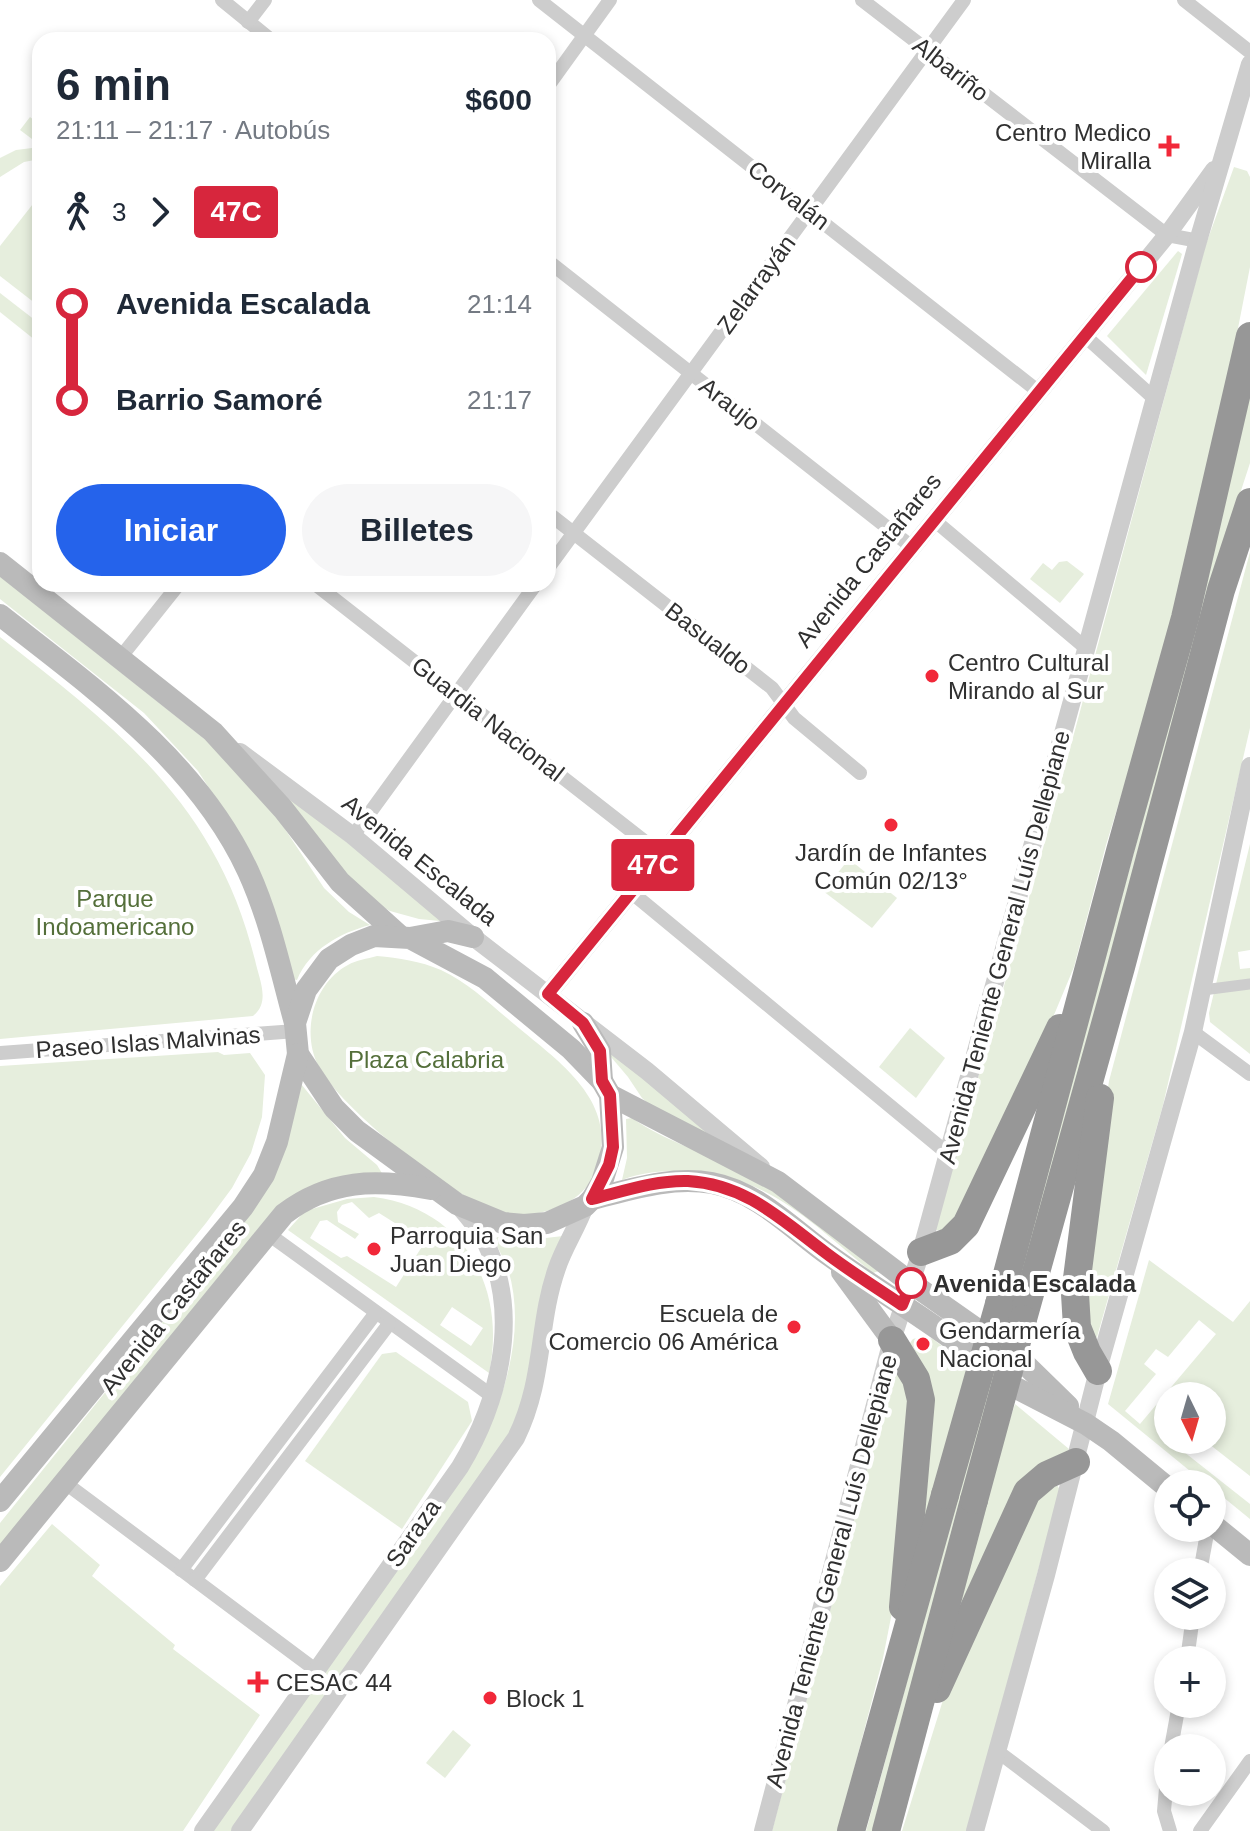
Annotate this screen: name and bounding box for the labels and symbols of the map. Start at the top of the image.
street label: Albariño [908,31,994,107]
place label: Centro Medico Miralla [995,119,1152,174]
marker: Centro Medico Miralla [1158,135,1180,157]
street label: Corvalán [743,155,835,235]
street label: Zelarrayán [711,230,801,338]
unlabelled marker [1126,252,1156,282]
street label: Araujo [694,372,766,436]
street label: Avenida Castañares [790,468,946,652]
street label: Basualdo [660,597,756,679]
place label: Centro Cultural Mirando al Sur [948,649,1109,704]
street label: Guardia Nacional [407,651,569,787]
marker: Centro Cultural Mirando al Sur [923,667,941,685]
street label: Avenida Teniente General Luís Dellepiane [933,727,1075,1167]
street label: Avenida Escalada [337,789,503,931]
marker: Jardín de Infantes Común 02/13° [882,816,900,834]
line badge: 47C [607,839,699,891]
place label: Jardín de Infantes Común 02/13° [795,839,987,894]
park label: Parque Indoamericano [36,885,194,940]
street label: Paseo Islas Malvinas [35,1021,261,1063]
park label: Plaza Calabria [348,1046,505,1073]
street label: Avenida Castañares [95,1215,251,1399]
place label: Parroquia San Juan Diego [390,1222,543,1277]
marker: Parroquia San Juan Diego [365,1240,383,1258]
marker: Avenida Escalada [896,1268,926,1298]
place label: Avenida Escalada [933,1270,1137,1297]
place label: Escuela de Comercio 06 América [549,1300,779,1355]
place label: Gendarmería Nacional [939,1317,1081,1372]
marker: Escuela de Comercio 06 América [785,1318,803,1336]
marker: Gendarmería Nacional [914,1335,932,1353]
street label: Avenida Teniente General Luís Dellepiane [760,1351,902,1791]
north arrow [1154,1382,1226,1454]
street label: Saraza [380,1494,446,1572]
place label: CESAC 44 [276,1669,392,1696]
marker: CESAC 44 [247,1671,269,1693]
place label: Block 1 [506,1685,585,1712]
marker: Block 1 [481,1689,499,1707]

